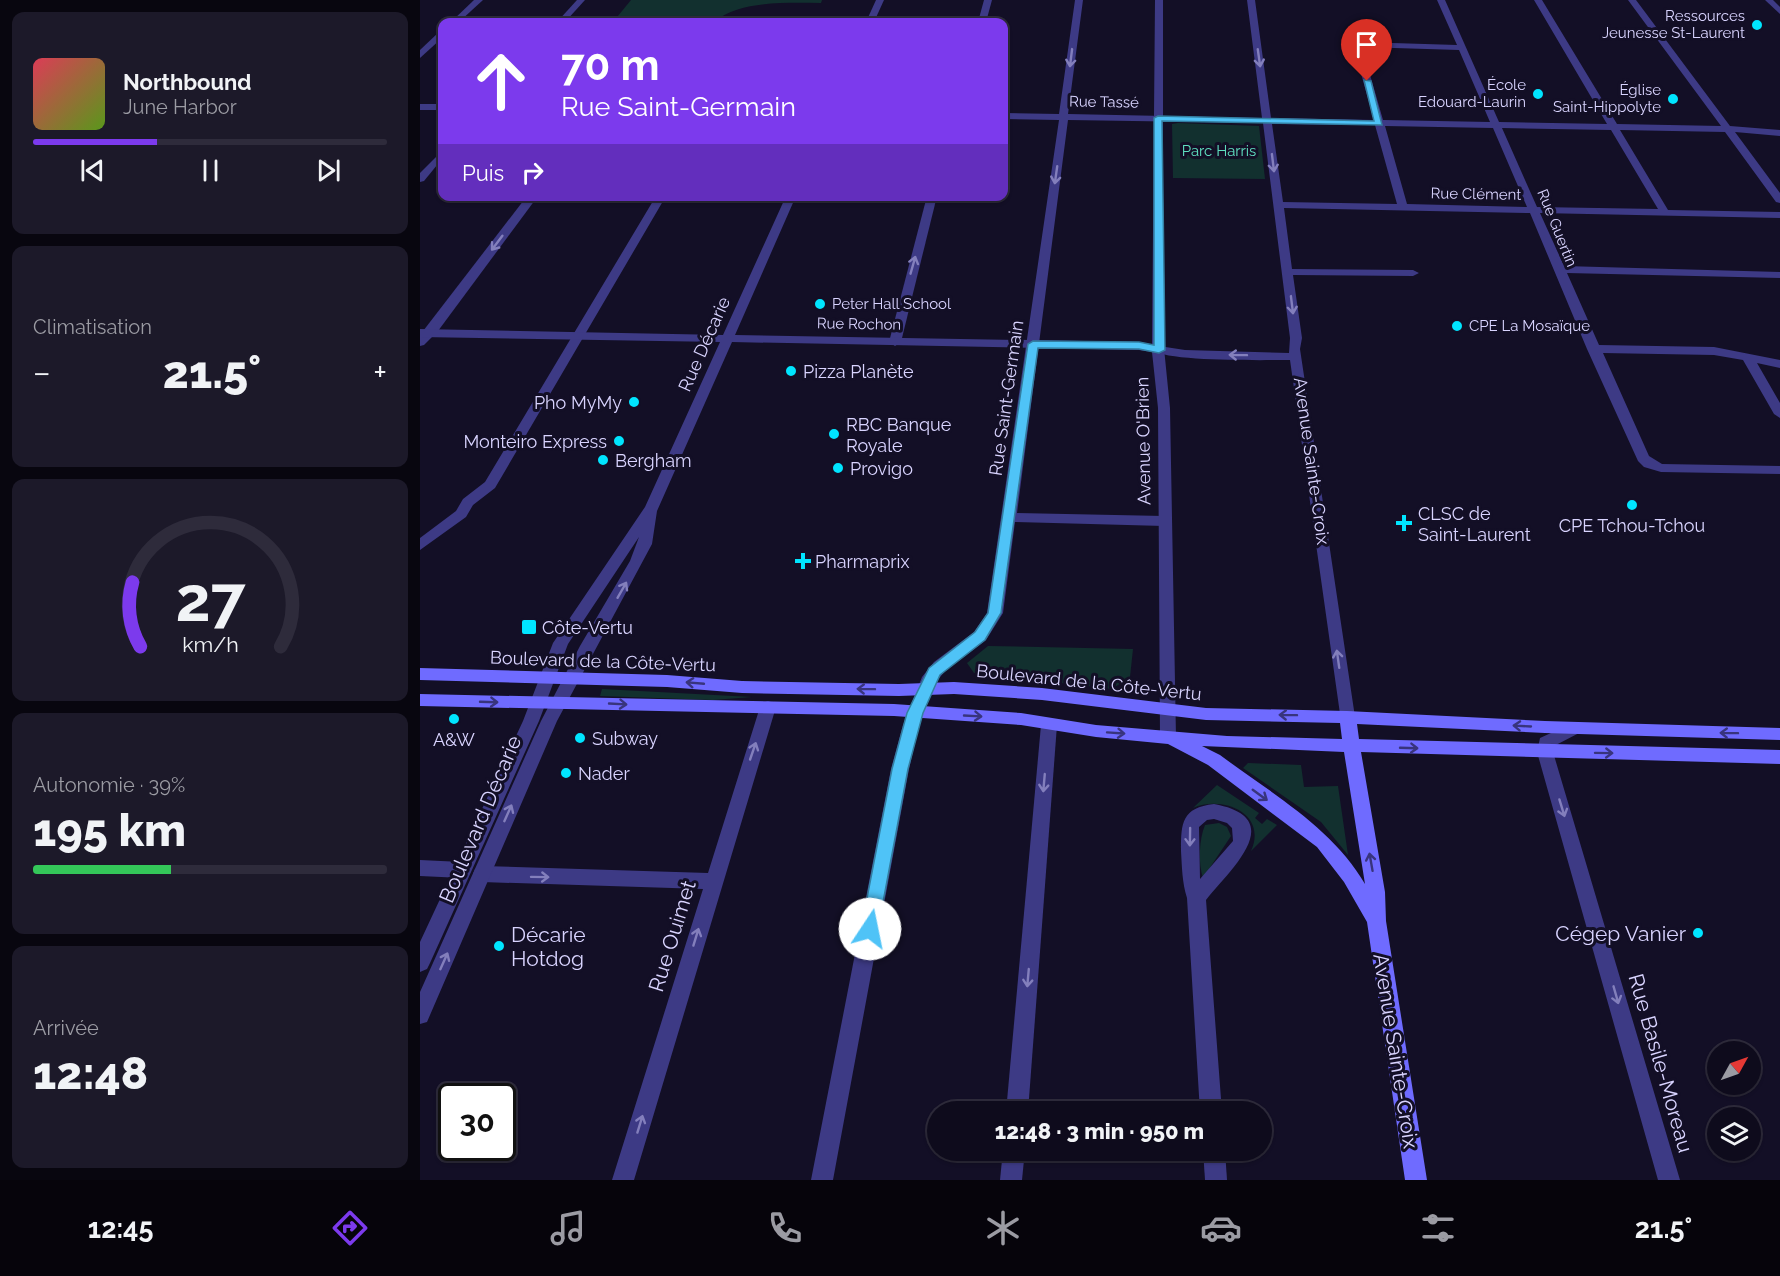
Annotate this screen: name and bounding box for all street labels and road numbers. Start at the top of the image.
street label: Rue Tassé [1069,92,1139,112]
street label: Rue Clément [1431,184,1521,204]
street label: Rue Guertin [1533,187,1581,269]
street label: Rue Décarie [674,293,734,395]
street label: Rue Rochon [817,314,901,334]
street label: Rue Saint-Germain [985,319,1027,477]
street label: Avenue Sainte-Croix [1290,376,1334,546]
street label: Avenue O'Brien [1131,377,1155,505]
street label: Boulevard de la Côte-Vertu [490,647,716,675]
street label: Boulevard de la Côte-Vertu [975,660,1203,704]
street label: Boulevard Décarie [433,732,527,906]
street label: Rue Ouimet [643,877,701,995]
street label: Avenue Sainte-Croix [1368,952,1424,1151]
street label: Rue Basile-Moreau [1624,971,1698,1155]

